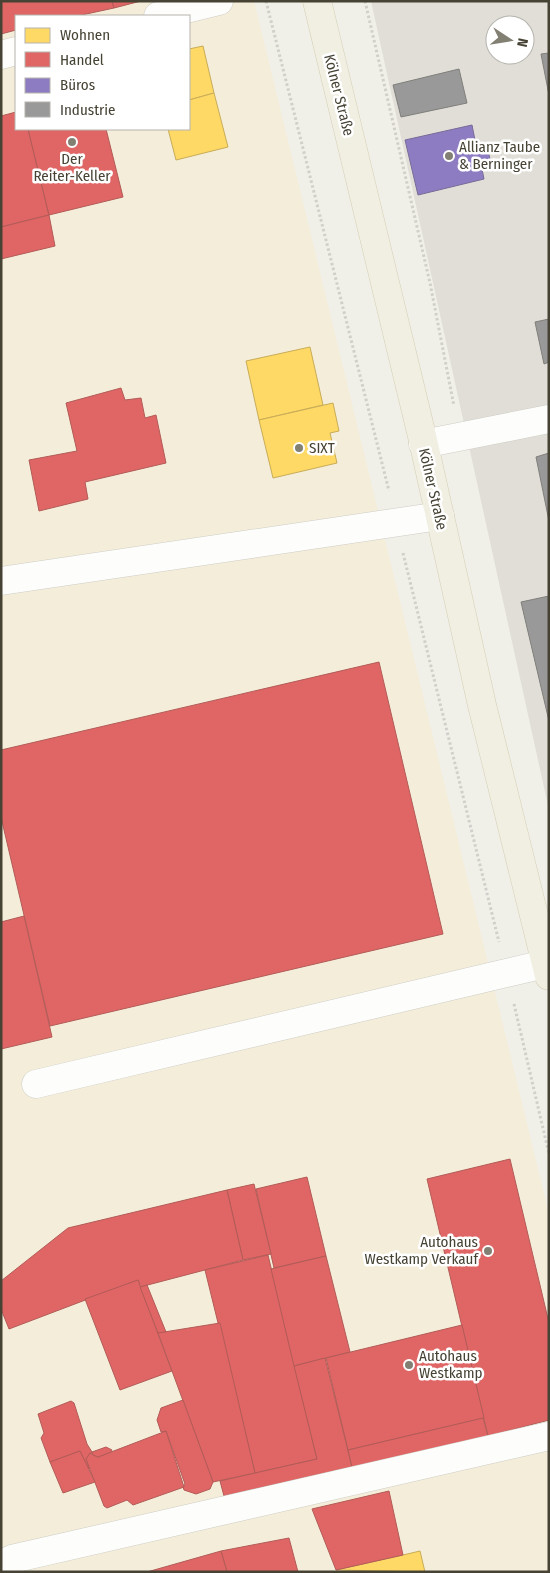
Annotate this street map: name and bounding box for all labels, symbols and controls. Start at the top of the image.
legend [15,15,190,130]
north arrow [485,15,535,65]
text: Wohnen [60,26,110,44]
text: N [513,37,531,48]
text: Handel [60,51,104,69]
street label: Kölner Straße [320,52,358,138]
text: Büros [60,76,95,94]
text: Industrie [60,101,115,119]
marker: Der Reiter-Keller [66,136,78,148]
place label: Allianz Taube & Berninger [459,138,540,173]
place label: Der Reiter-Keller [33,150,111,185]
marker: Allianz Taube & Berninger [443,150,455,162]
place label: SIXT [309,439,335,457]
marker: SIXT [293,442,305,454]
street label: Kölner Straße [415,446,451,532]
place label: Autohaus Westkamp Verkauf [365,1233,479,1268]
marker: Autohaus Westkamp Verkauf [482,1245,494,1257]
place label: Autohaus Westkamp [419,1347,482,1382]
marker: Autohaus Westkamp [403,1359,415,1371]

